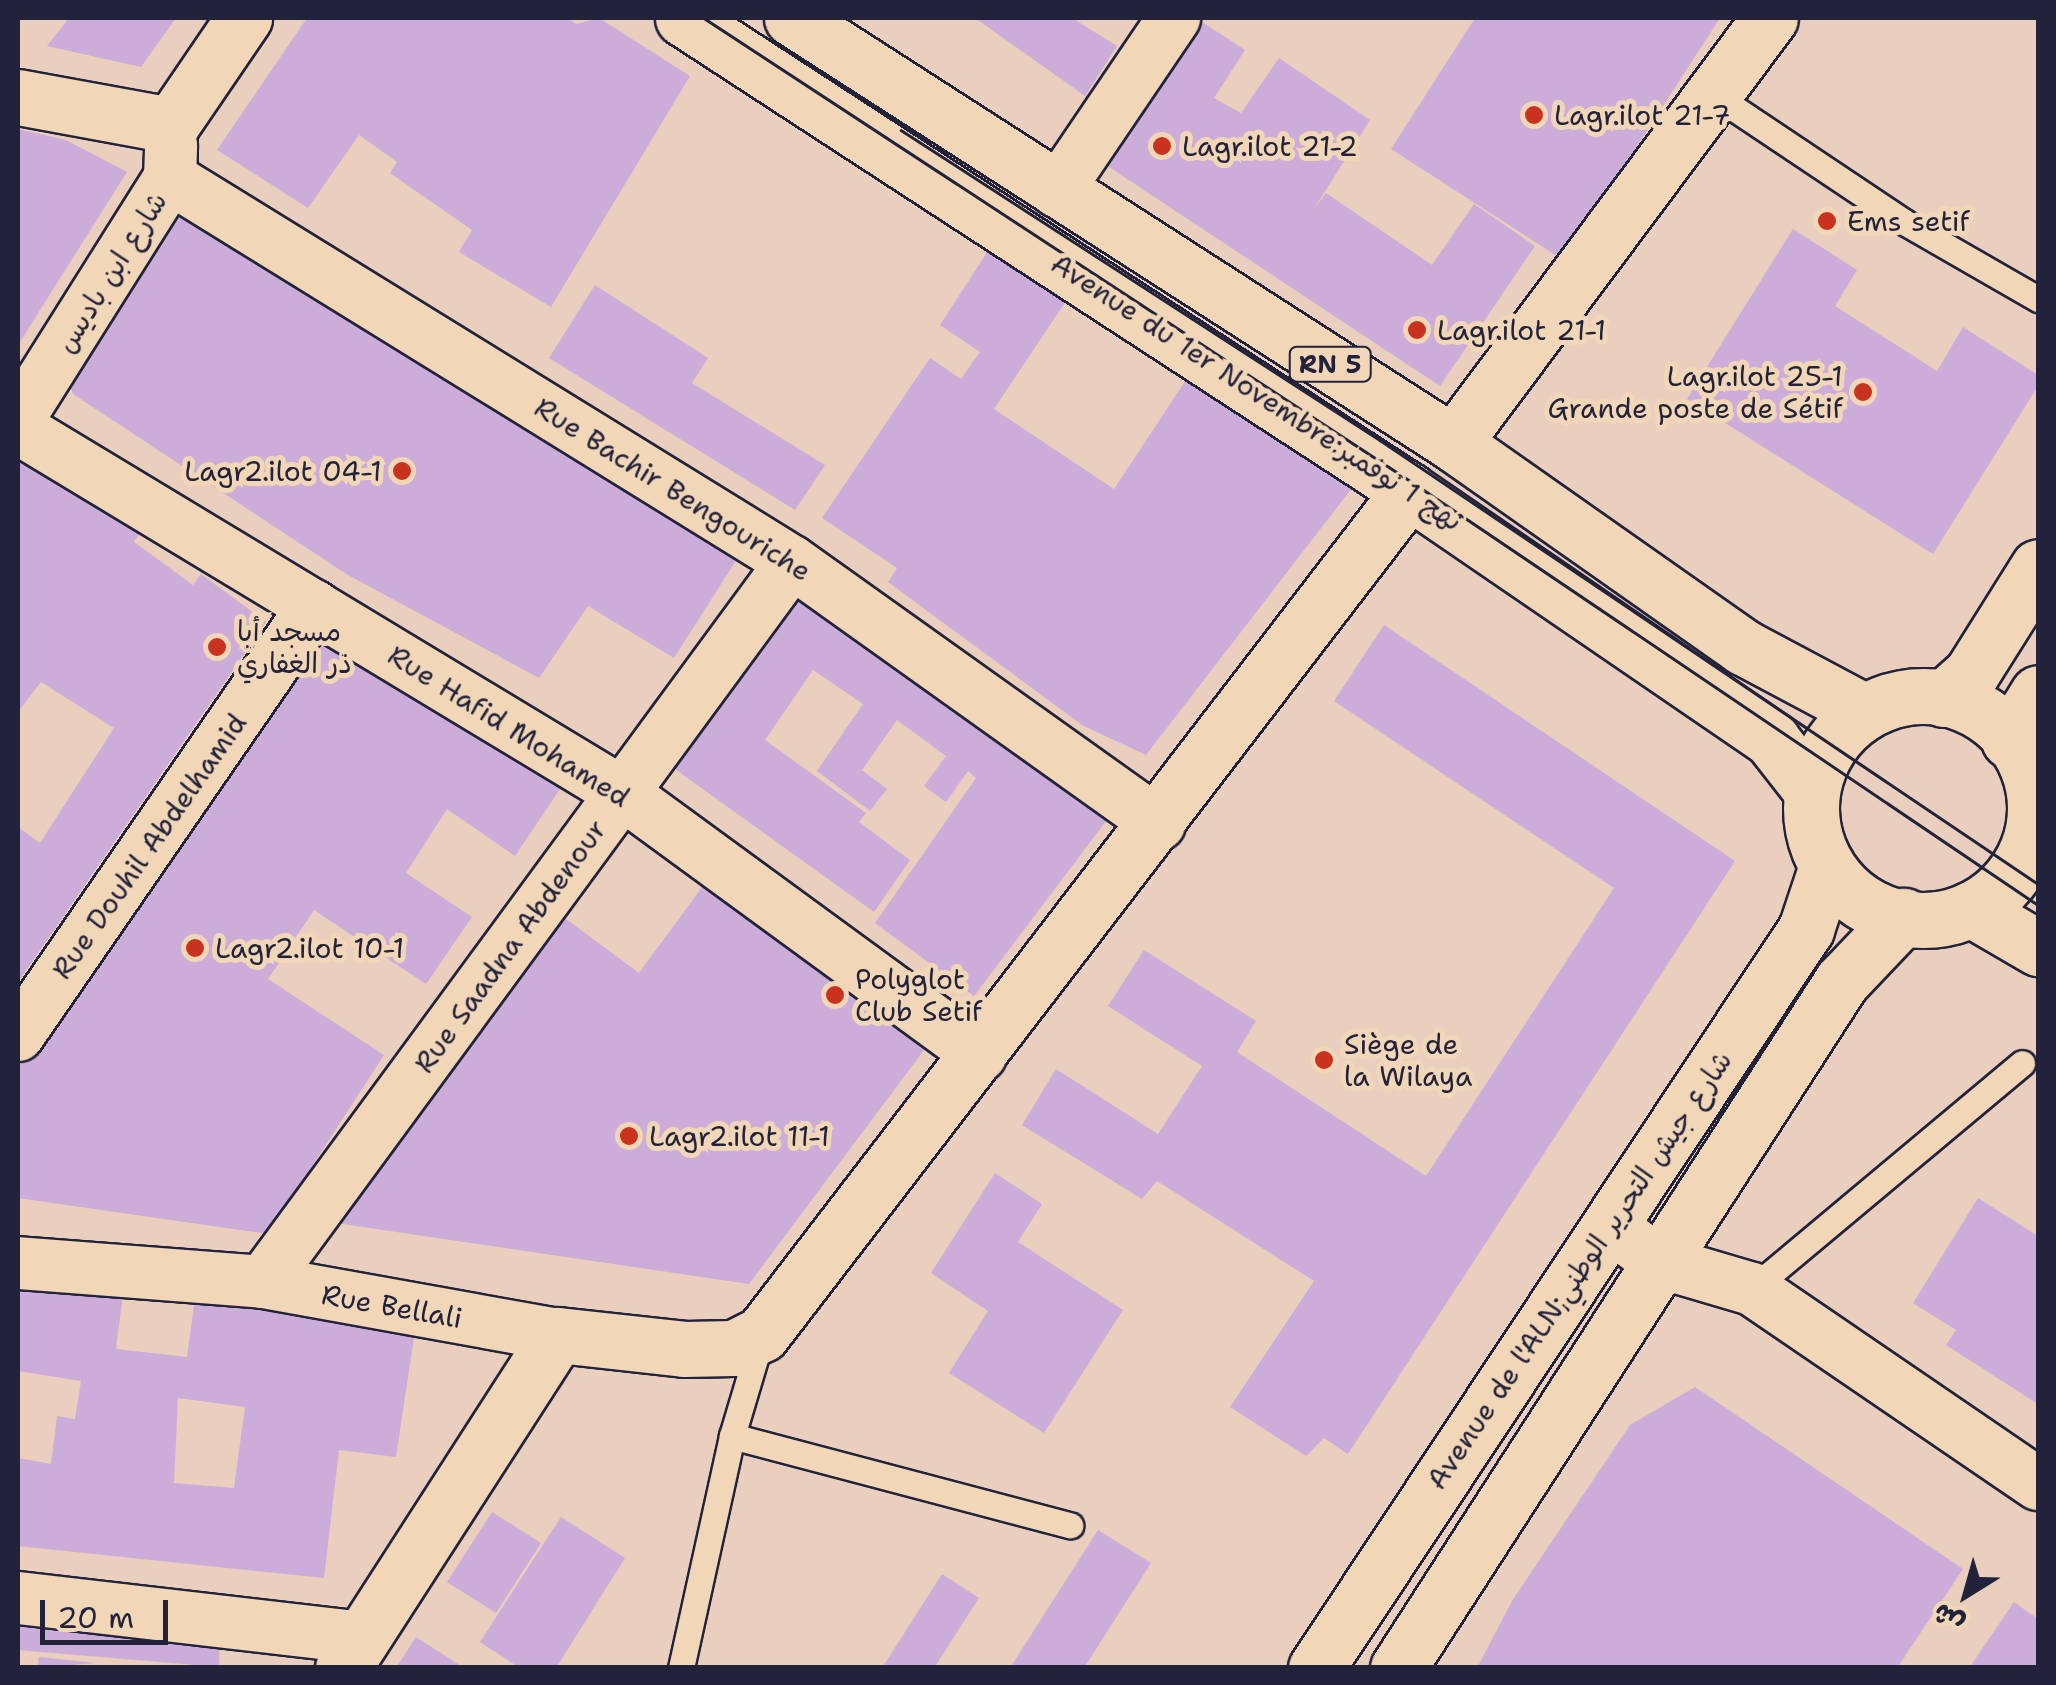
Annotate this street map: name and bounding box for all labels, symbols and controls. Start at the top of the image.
place label: Lagr.ilot 21-7 [1554,98,1731,132]
marker: Lagr.ilot 21-7 [1523,104,1545,126]
place label: Lagr.ilot 21-2 [1182,129,1358,163]
marker: Lagr.ilot 21-2 [1151,135,1173,157]
street label: شارع ابن باديس [48,186,174,358]
place label: Ems setif [1847,204,1970,238]
marker: Ems setif [1816,210,1838,232]
street label: Avenue du 1er Novembre;نهج 1 نوفمبر [1045,246,1469,538]
place label: Lagr.ilot 21-1 [1437,313,1606,347]
marker: Lagr.ilot 21-1 [1406,319,1428,341]
road number: RN 5 [1288,344,1372,384]
place label: Lagr.ilot 25-1 Grande poste de Sétif [1547,359,1843,425]
marker: Lagr.ilot 25-1 Grande poste de Sétif [1852,381,1874,403]
street label: Rue Bachir Bengouriche [529,390,817,588]
place label: Lagr2.ilot 04-1 [184,454,382,488]
marker: Lagr2.ilot 04-1 [391,460,413,482]
place label: مسجد أبا ذر الغفاري [237,614,352,680]
marker: مسجد أبا ذر الغفاري [206,636,228,658]
street label: Rue Hafid Mohamed [382,638,636,814]
street label: Rue Douhil Abdelhamid [45,707,253,985]
street label: Rue Saadna Abdenour [407,813,613,1079]
place label: Lagr2.ilot 10-1 [215,931,404,965]
marker: Lagr2.ilot 10-1 [184,937,206,959]
place label: Polyglot Club Setif [855,962,982,1028]
marker: Polyglot Club Setif [824,984,846,1006]
place label: Siège de la Wilaya [1344,1027,1472,1093]
street label: Avenue de l'ALN;شارع جيش التحرير الوطني [1419,1045,1739,1495]
marker: Siège de la Wilaya [1313,1049,1335,1071]
place label: Lagr2.ilot 11-1 [649,1119,830,1153]
marker: Lagr2.ilot 11-1 [618,1125,640,1147]
street label: Rue Bellali [319,1277,465,1335]
north arrow [1916,1545,2016,1645]
scale bar [45,1580,172,1642]
text: ش [1924,1595,1972,1643]
text: 20 m [57,1597,134,1638]

